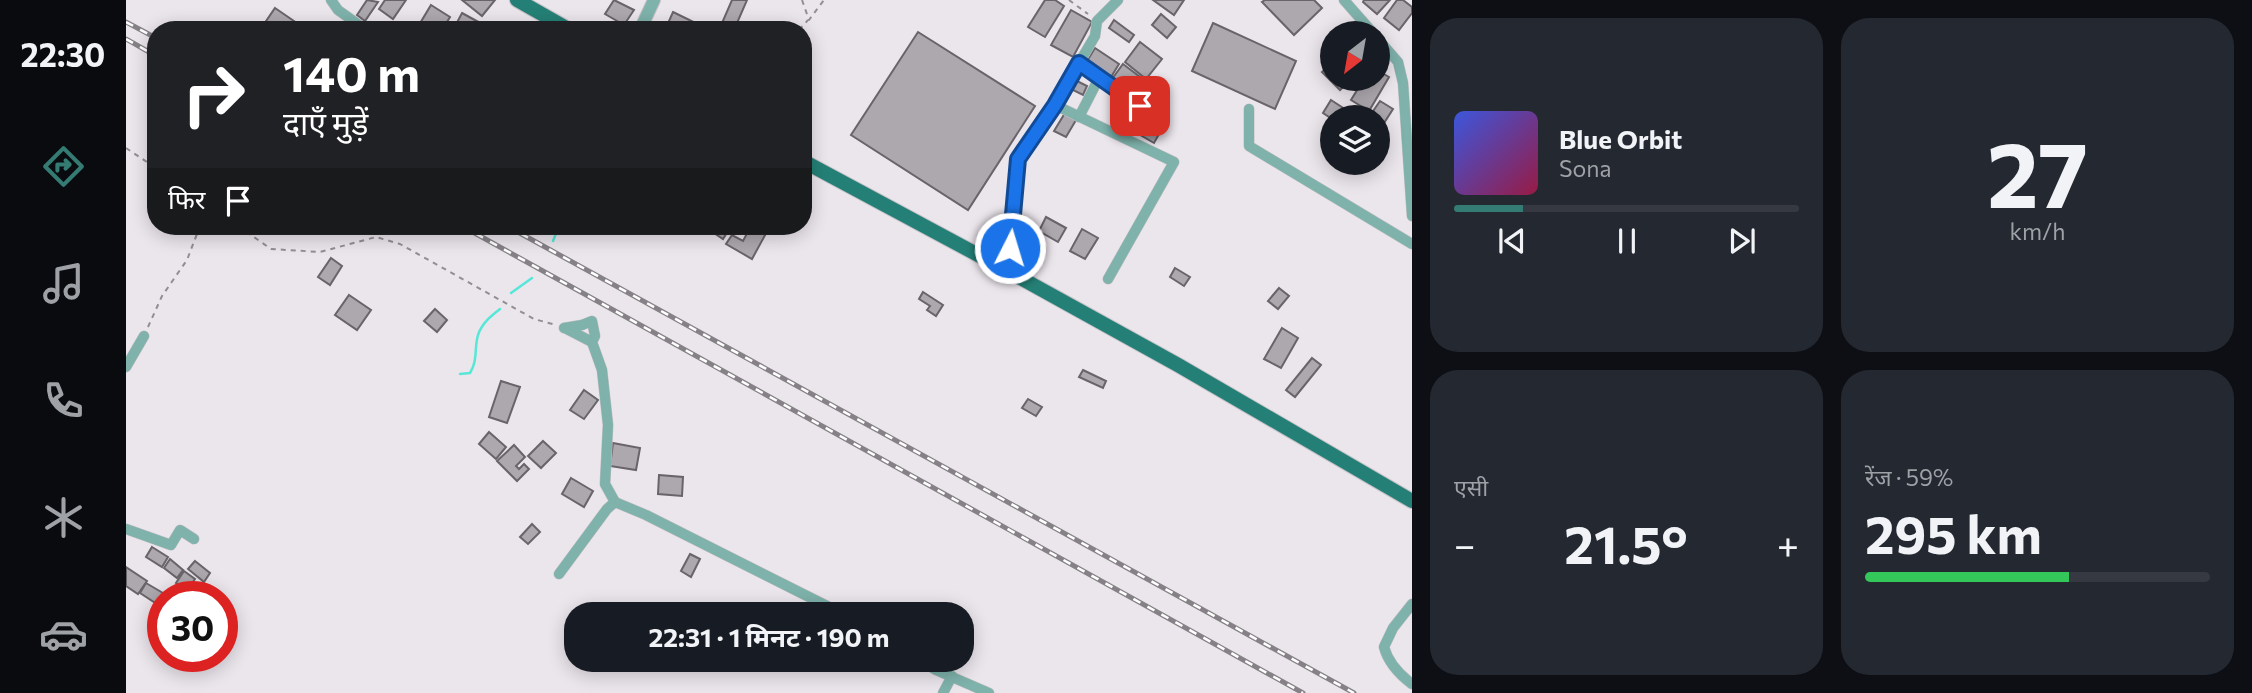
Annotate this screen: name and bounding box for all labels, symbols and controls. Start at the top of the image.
north arrow [1320,21,1390,91]
map controls [1320,21,1390,175]
text: 22:30 [21,34,105,74]
text: 140 m [283,42,420,102]
icon: right [168,49,259,140]
pin [1110,76,1170,136]
icon: arrive [1121,87,1159,125]
text: दाएँ मुड़ें [283,102,368,142]
button: layers [1320,105,1390,175]
text: 27 [1987,115,2088,227]
text: Blue Orbit [1559,123,1682,154]
icon: directions [39,142,88,191]
text: Sona [1559,154,1611,182]
icon: arrive [219,182,257,220]
text: फिर [168,183,205,214]
position arrow [973,211,1047,285]
text: km/h [2010,217,2065,245]
icon: previous [1493,222,1531,260]
icon: pause [1608,222,1646,260]
icon: next [1723,222,1761,260]
icon: music [39,259,88,308]
icon: phone [39,376,88,425]
text: रेंज · 59% [1865,463,1953,491]
text: एसी [1454,473,1488,501]
icon: climate [39,493,88,542]
text: 295 km [1865,501,2042,565]
text: 21.5° [1564,511,1688,575]
text: − [1454,520,1476,567]
text: + [1777,520,1799,567]
speed limit sign: 30 [147,581,238,672]
icon: car [39,610,88,659]
text: 22:31 · 1 मिनट · 190 m [648,621,890,652]

